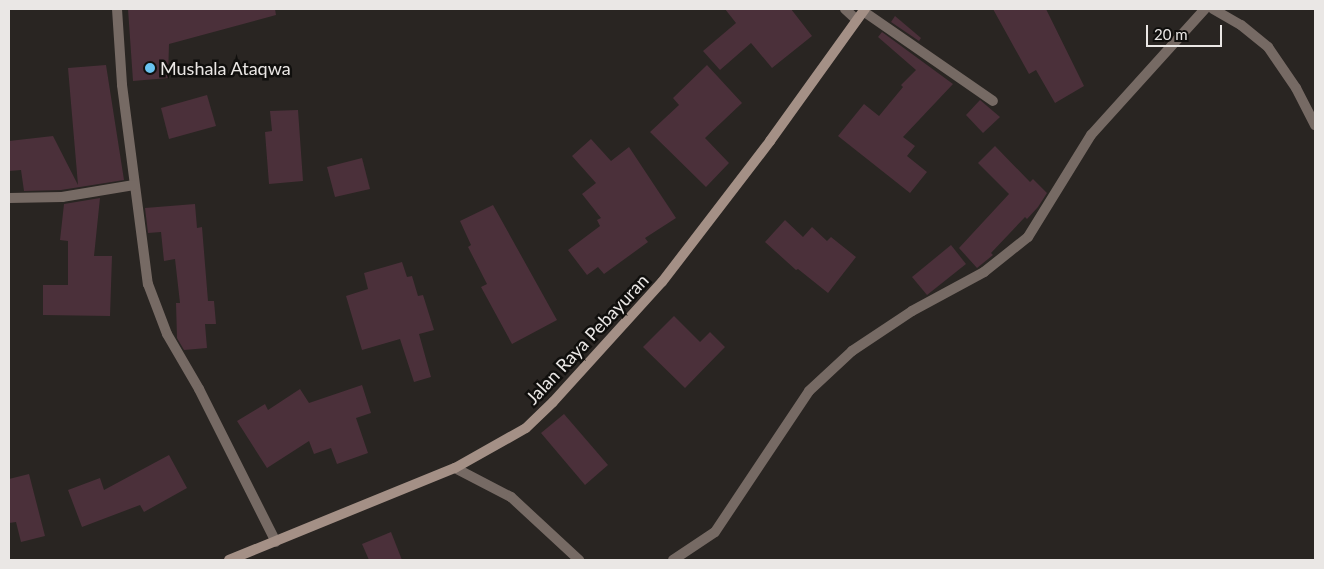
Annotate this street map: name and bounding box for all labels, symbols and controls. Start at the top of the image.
scale bar [1149,15,1225,47]
text: 20 m [1154,25,1188,43]
place label: Mushala Ataqwa [160,57,291,79]
marker: Mushala Ataqwa [144,62,156,74]
street label: Jalan Raya Pebayuran [521,269,653,409]

